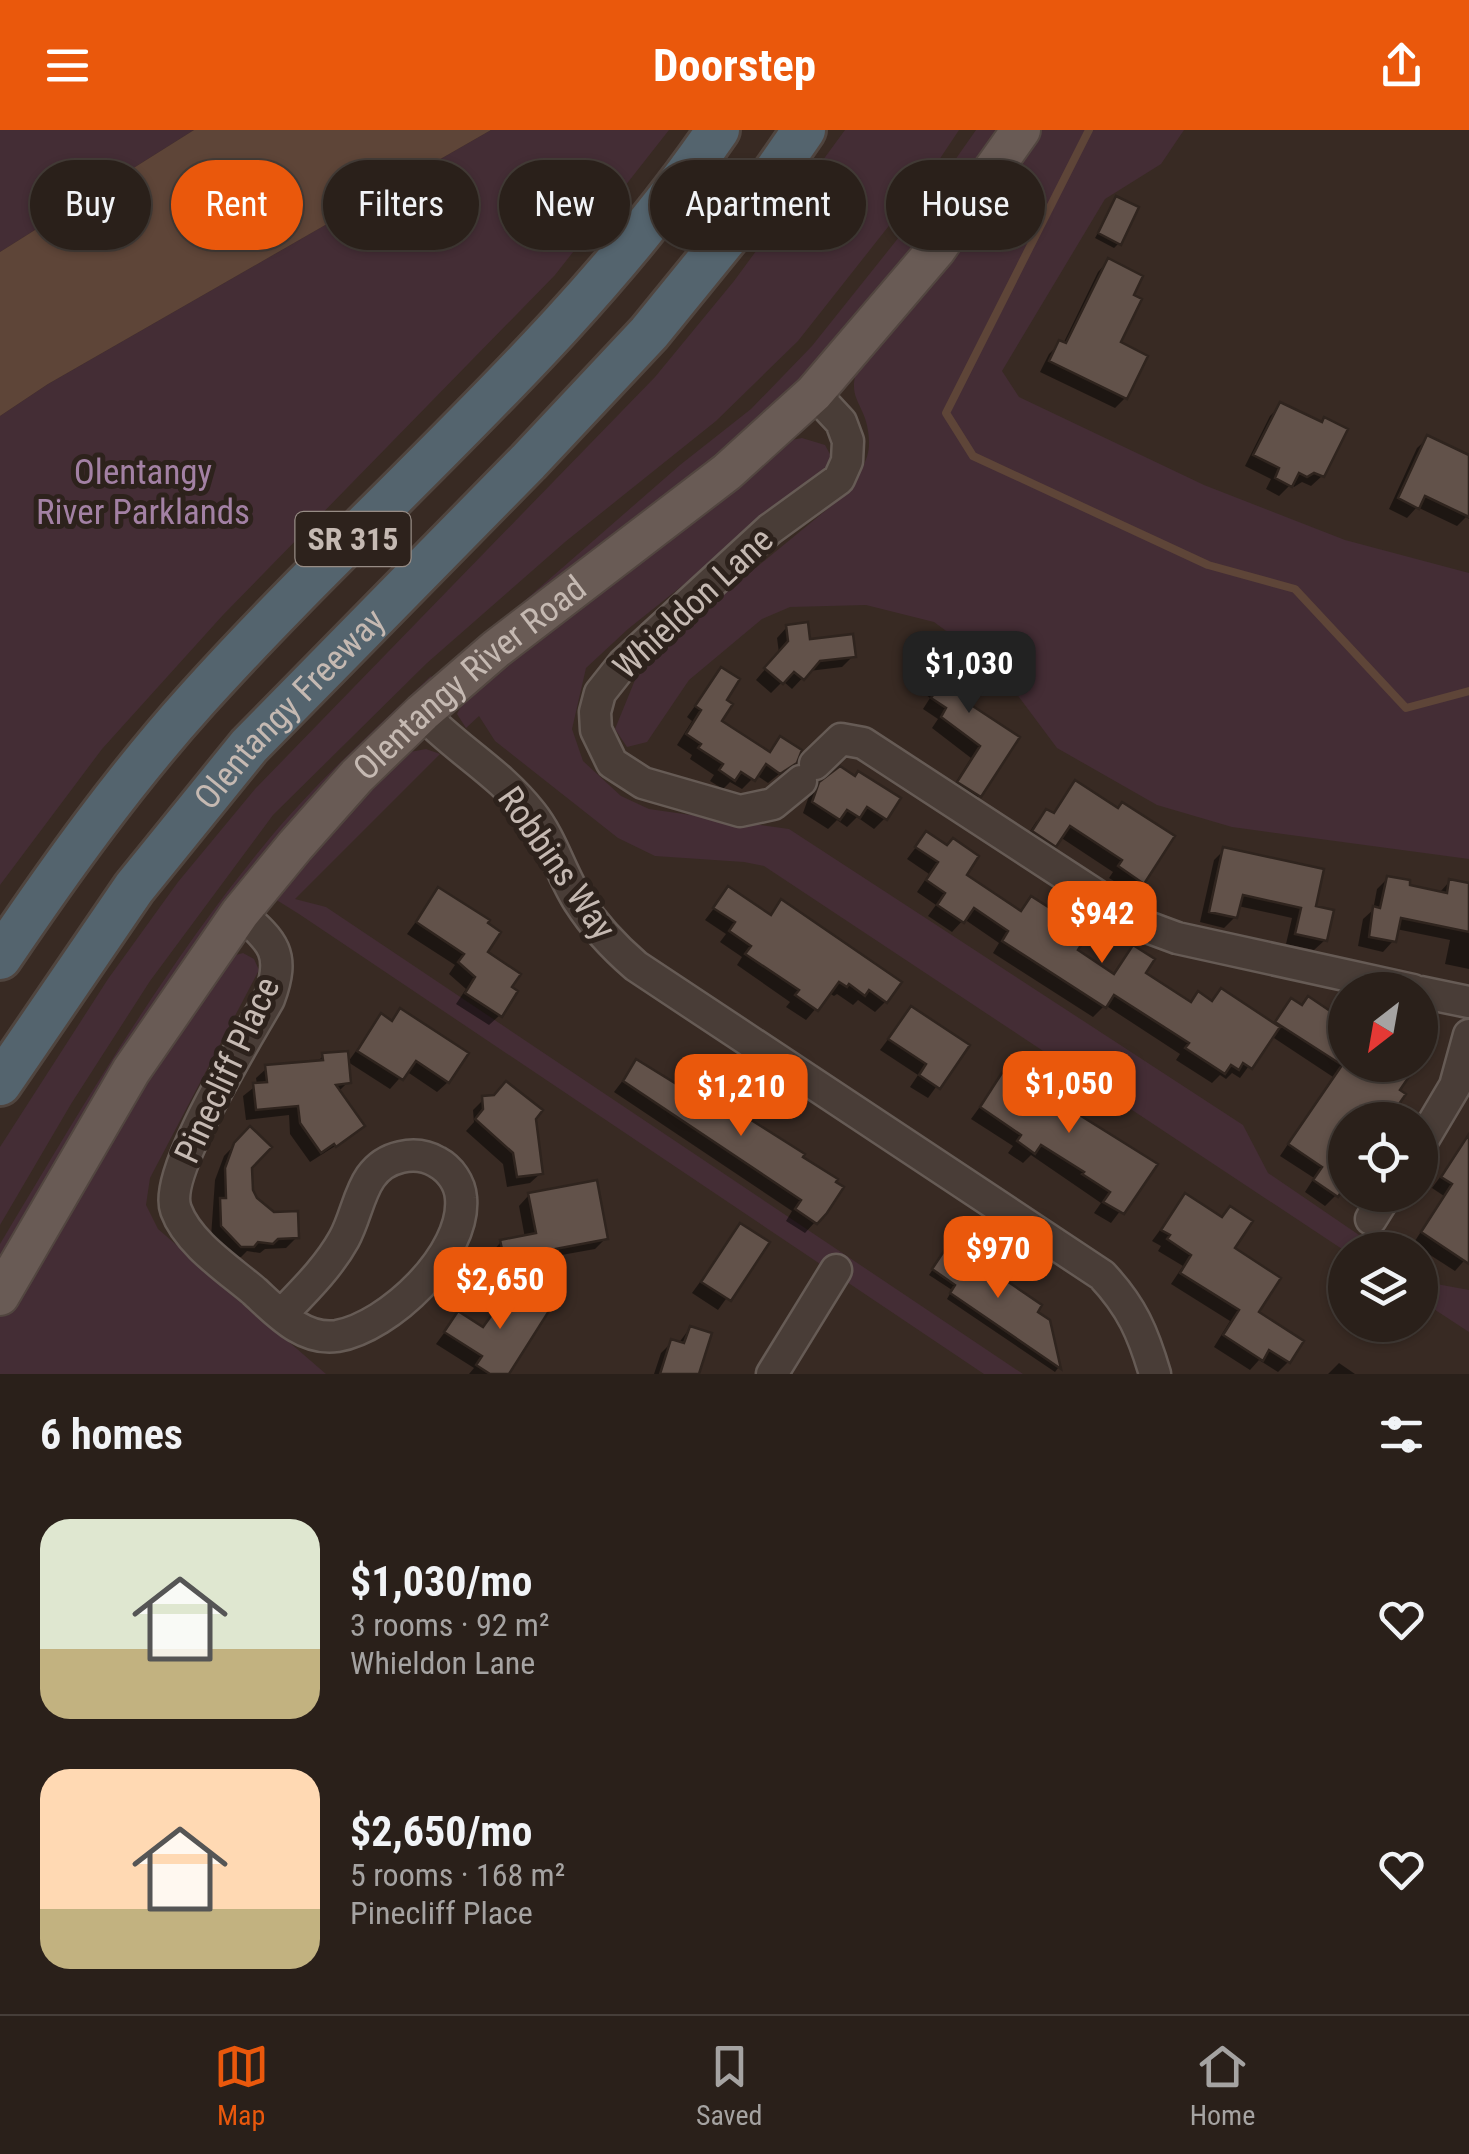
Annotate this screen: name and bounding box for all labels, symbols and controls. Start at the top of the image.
icon: menu [40,38,95,93]
icon: share [1374,38,1429,93]
text: Doorstep [653,39,816,92]
chip: Buy [30,160,151,250]
chip: Rent [171,160,303,250]
chip: Filters [323,160,479,250]
chip: New [499,160,630,250]
chip: Apartment [650,160,866,250]
chip: House [886,160,1045,250]
park label: Olentangy River Parklands [36,452,250,533]
road number: SR 315 [296,512,410,566]
street label: Whieldon Lane [605,519,781,687]
street label: Olentangy River Road [345,568,594,789]
street label: Olentangy Freeway [186,600,393,818]
pin: $1,030 [888,631,1050,716]
text: $1,030 [925,644,1013,682]
street label: Robbins Way [489,779,624,947]
pin: $942 [1043,881,1161,966]
text: $942 [1070,894,1134,932]
street label: Pinecliff Place [167,971,288,1169]
north arrow [1328,972,1438,1082]
map controls [1328,972,1438,1342]
pin: $1,050 [988,1051,1150,1136]
pin: $1,210 [660,1054,822,1139]
text: $1,050 [1025,1064,1113,1102]
text: $1,210 [697,1067,785,1105]
button: locate [1328,1102,1438,1212]
pin: $970 [939,1216,1057,1301]
text: $970 [966,1229,1030,1267]
button: layers [1328,1232,1438,1342]
pin: $2,650 [419,1247,581,1332]
text: $2,650 [456,1260,544,1298]
icon: filters [1374,1407,1429,1462]
text: 6 homes [40,1410,183,1459]
text: $1,030/mo [350,1557,532,1606]
icon: home [120,1559,240,1679]
icon: heart [1374,1592,1429,1647]
text: 3 rooms · 92 m² [350,1606,549,1644]
text: Whieldon Lane [350,1644,535,1682]
text: $2,650/mo [350,1807,532,1856]
icon: home [120,1809,240,1929]
icon: heart [1374,1842,1429,1897]
text: 5 rooms · 168 m² [350,1856,565,1894]
text: Pinecliff Place [350,1894,533,1932]
tab: Map [214,2039,269,2132]
tab: Saved [696,2039,762,2132]
tab: Home [1190,2039,1255,2132]

